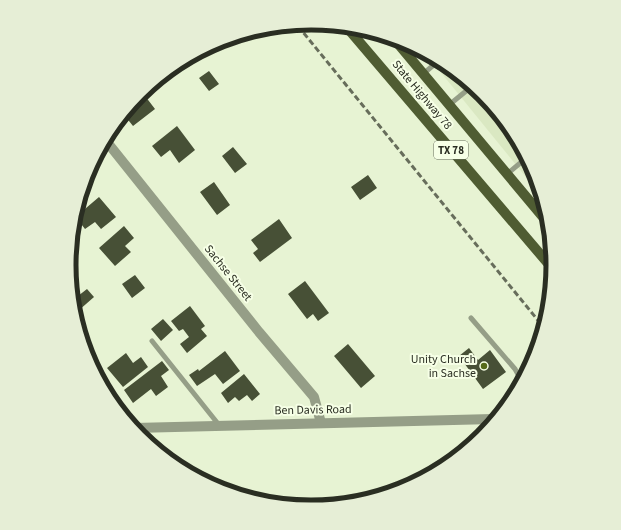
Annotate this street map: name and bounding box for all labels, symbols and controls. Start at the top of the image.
street label: State Highway 78 [388,57,456,133]
road number: TX 78 [434,141,468,159]
street label: Sachse Street [200,241,256,305]
place label: Unity Church in Sachse [411,351,476,382]
marker: Unity Church in Sachse [479,361,489,371]
street label: Ben Davis Road [274,401,352,419]

